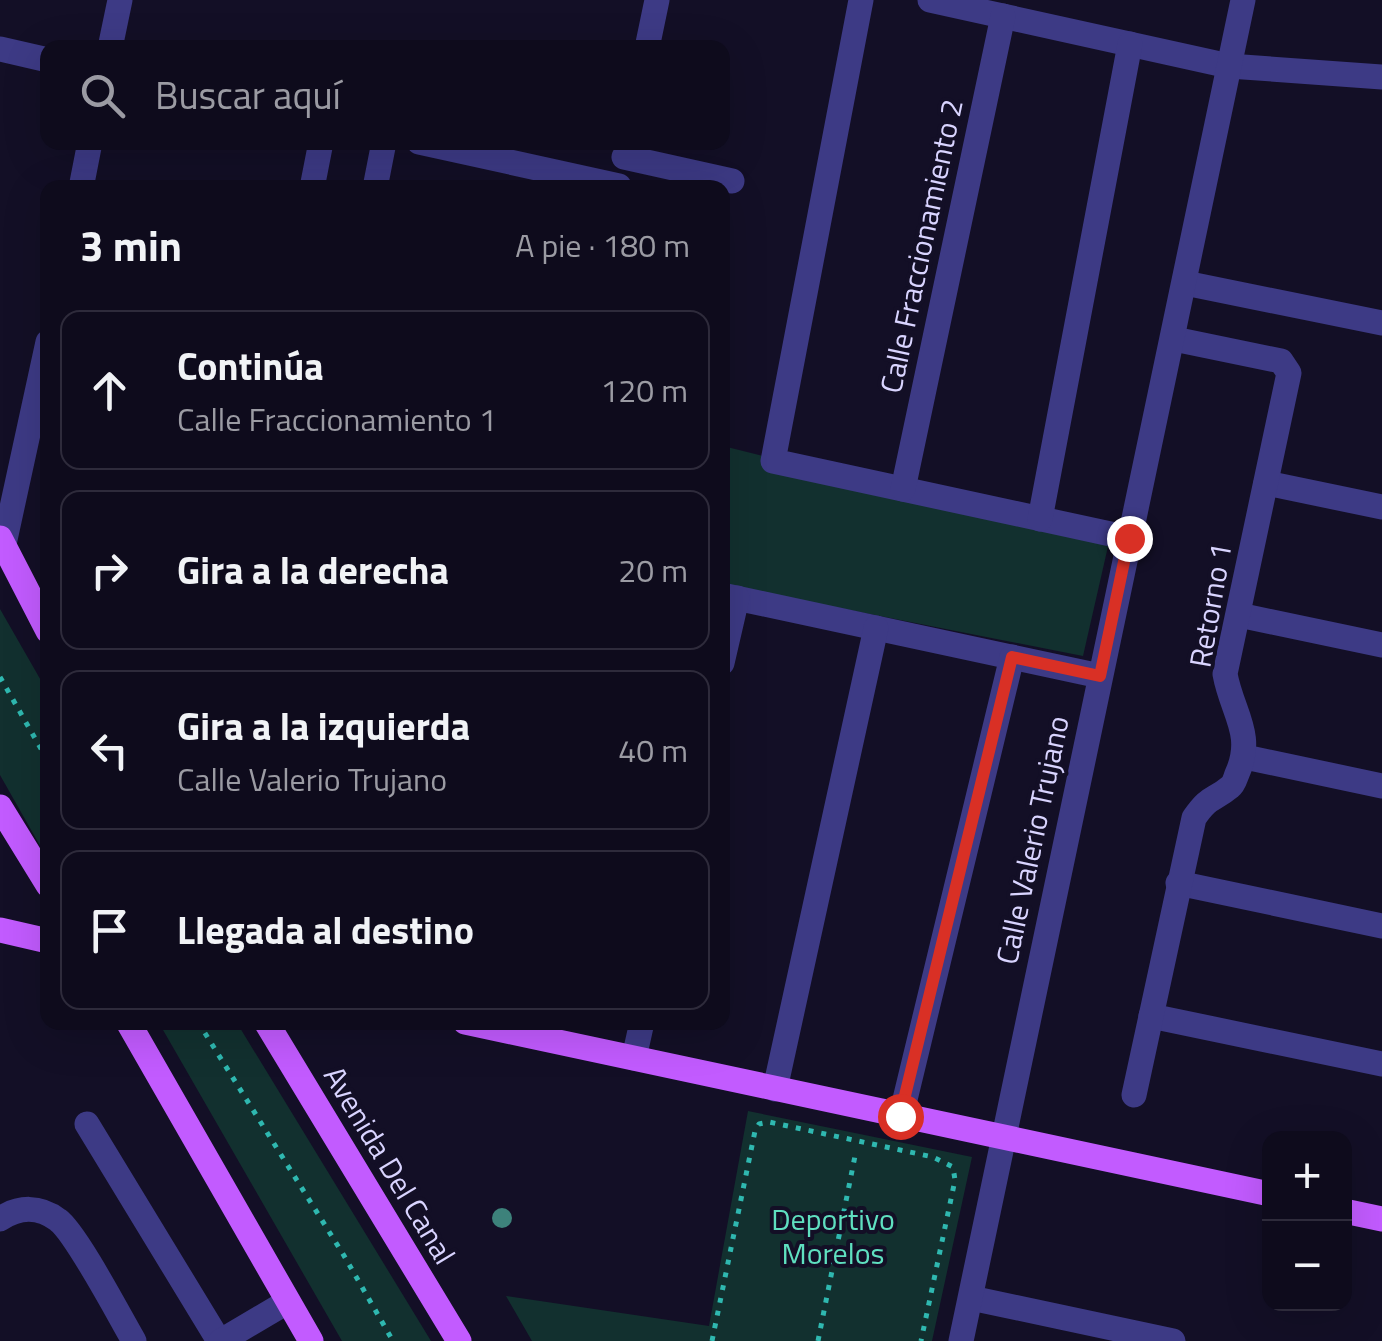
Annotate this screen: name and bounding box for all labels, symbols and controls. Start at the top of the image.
search box [40,40,730,150]
text: Buscar aquí [155,66,341,124]
icon: search [75,68,130,123]
street label: Calle Fraccionamiento 2 [867,95,975,397]
text: 3 min [80,213,182,277]
text: A pie · 180 m [515,221,690,269]
text: Continúa [177,337,324,395]
icon: ahead [82,363,137,418]
text: 120 m [600,366,688,414]
text: Calle Fraccionamiento 1 [177,395,497,443]
route end [1107,516,1153,562]
street label: Retorno 1 [1176,539,1244,671]
text: Gira a la derecha [177,541,449,599]
icon: right [82,543,137,598]
text: 20 m [618,546,688,594]
text: Gira a la izquierda [177,697,470,755]
street label: Calle Valerio Trujano [983,711,1081,969]
icon: left [82,723,137,778]
text: 40 m [618,726,688,774]
text: Calle Valerio Trujano [177,755,447,803]
text: Llegada al destino [177,901,474,959]
icon: arrive [82,903,137,958]
street label: Avenida Del Canal [313,1057,467,1273]
route start [878,1094,924,1140]
map controls [1262,1131,1352,1311]
button: + [1262,1131,1352,1221]
park label: Deportivo Morelos [771,1196,895,1276]
button: − [1262,1221,1352,1311]

